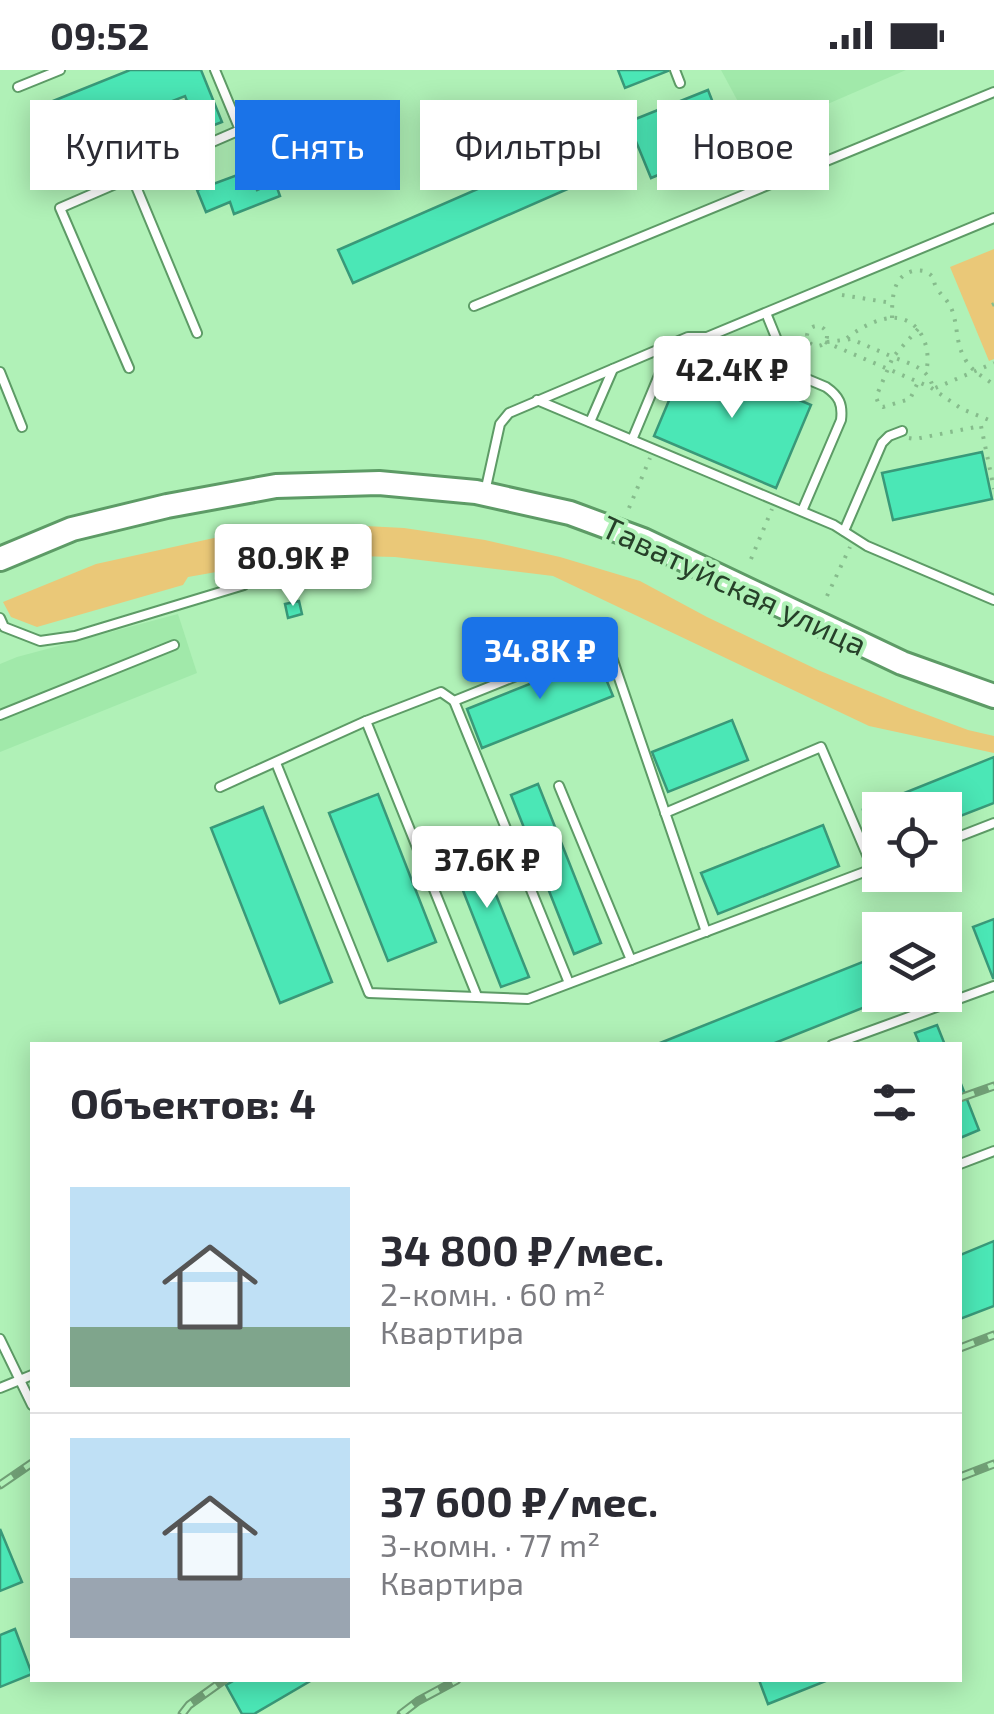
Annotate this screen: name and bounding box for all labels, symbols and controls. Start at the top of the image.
text: 09:52 [50,12,149,58]
chip: Купить [30,100,215,190]
chip: Снять [235,100,400,190]
chip: Фильтры [420,100,637,190]
chip: Новое [657,100,829,190]
pin: 42.4K ₽ [640,336,824,421]
text: 42.4K ₽ [676,349,788,387]
street label: Таватуйская улица [596,506,873,663]
pin: 80.9K ₽ [201,524,385,609]
text: 80.9K ₽ [237,537,349,575]
pin: 34.8K ₽ [448,617,632,702]
text: 34.8K ₽ [484,630,596,668]
map controls [862,792,962,1012]
button: locate [862,792,962,892]
pin: 37.6K ₽ [395,826,579,911]
text: 37.6K ₽ [434,839,540,877]
button: layers [862,912,962,1012]
icon: filters [867,1075,922,1130]
text: Объектов: 4 [70,1077,316,1127]
text: 34 800 ₽/мес. [380,1224,664,1274]
icon: home [150,1227,270,1347]
text: 2-комн. · 60 m² [380,1274,605,1312]
text: Квартира [380,1312,524,1350]
text: 37 600 ₽/мес. [380,1475,658,1525]
icon: home [150,1478,270,1598]
text: 3-комн. · 77 m² [380,1525,600,1563]
text: Квартира [380,1563,524,1601]

